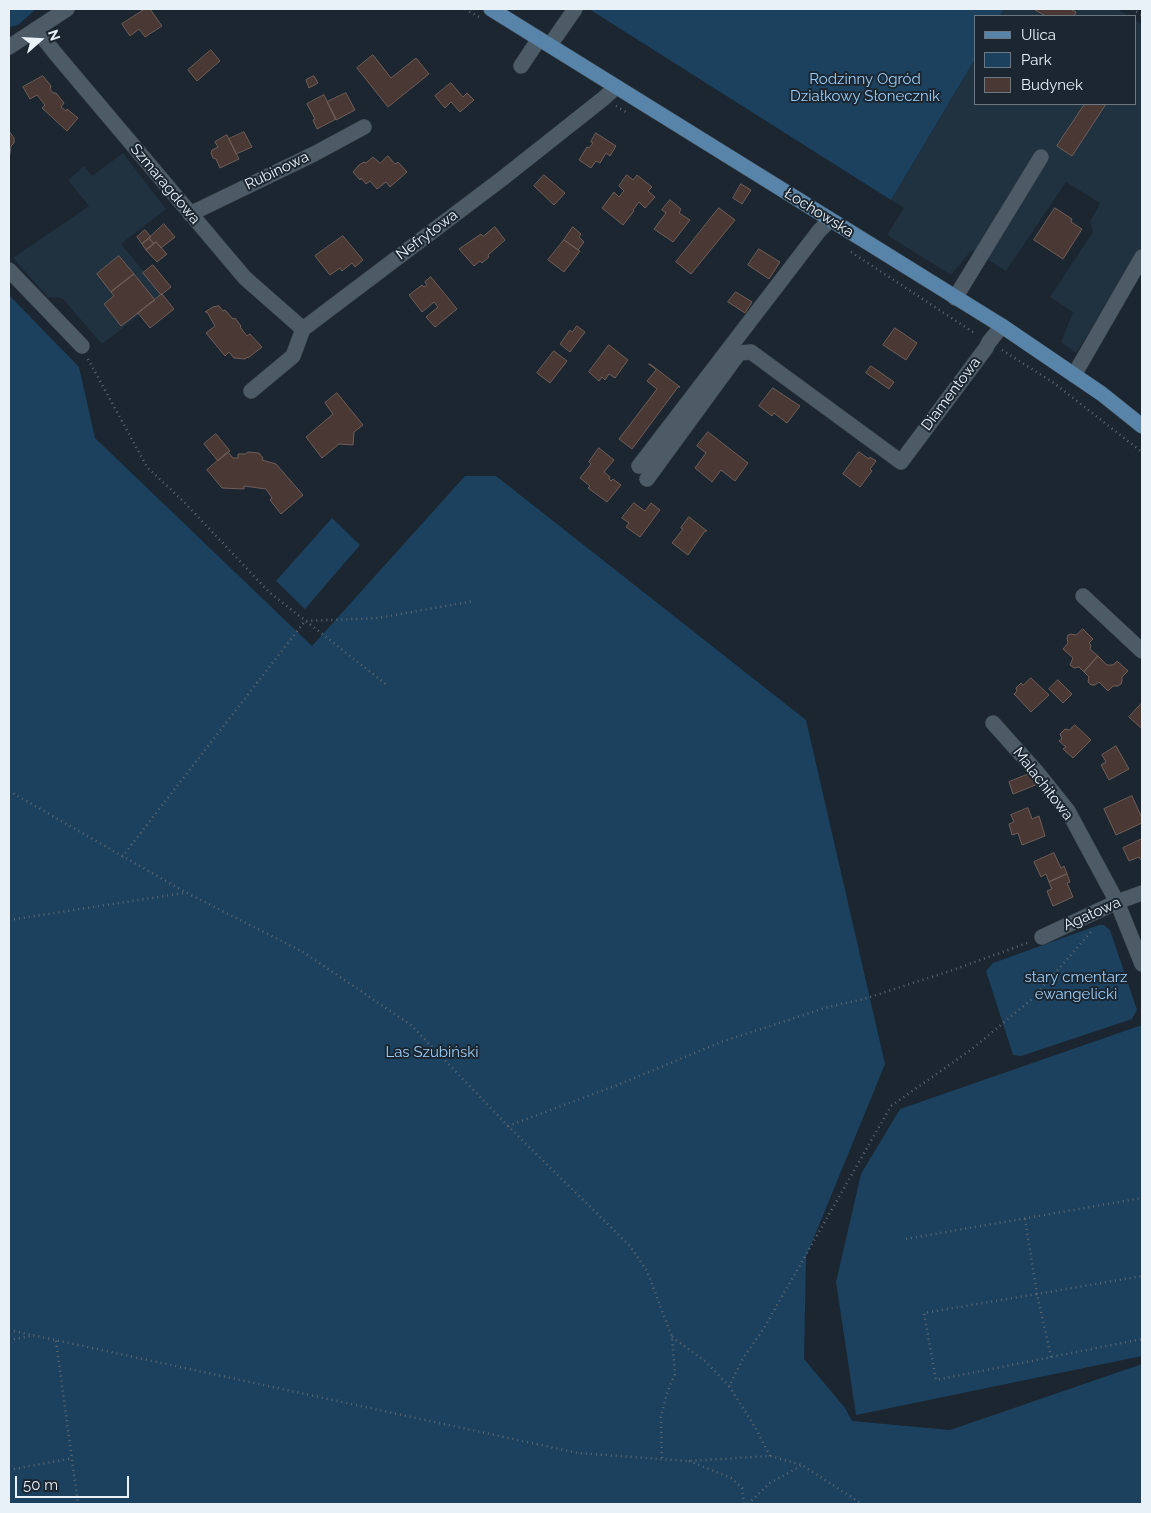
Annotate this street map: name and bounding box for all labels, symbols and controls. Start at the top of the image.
north arrow [15,15,65,65]
legend [974,15,1136,105]
text: Ulica [1021,26,1056,44]
text: N [45,27,63,43]
text: Park [1021,51,1052,69]
park label: Rodzinny Ogród Działkowy Słonecznik [790,70,940,105]
text: Budynek [1021,76,1083,94]
street label: Szmaragdowa [126,140,204,228]
street label: Rubinowa [242,148,312,194]
street label: Łochowska [781,185,857,241]
street label: Nefrytowa [393,206,461,264]
street label: Diamentowa [918,354,984,434]
street label: Malachitowa [1009,744,1077,824]
street label: Agatowa [1060,893,1124,935]
park label: stary cmentarz ewangelicki [1024,968,1128,1003]
park label: Las Szubiński [385,1043,479,1061]
scale bar [18,1466,131,1498]
text: 50 m [23,1476,58,1494]

